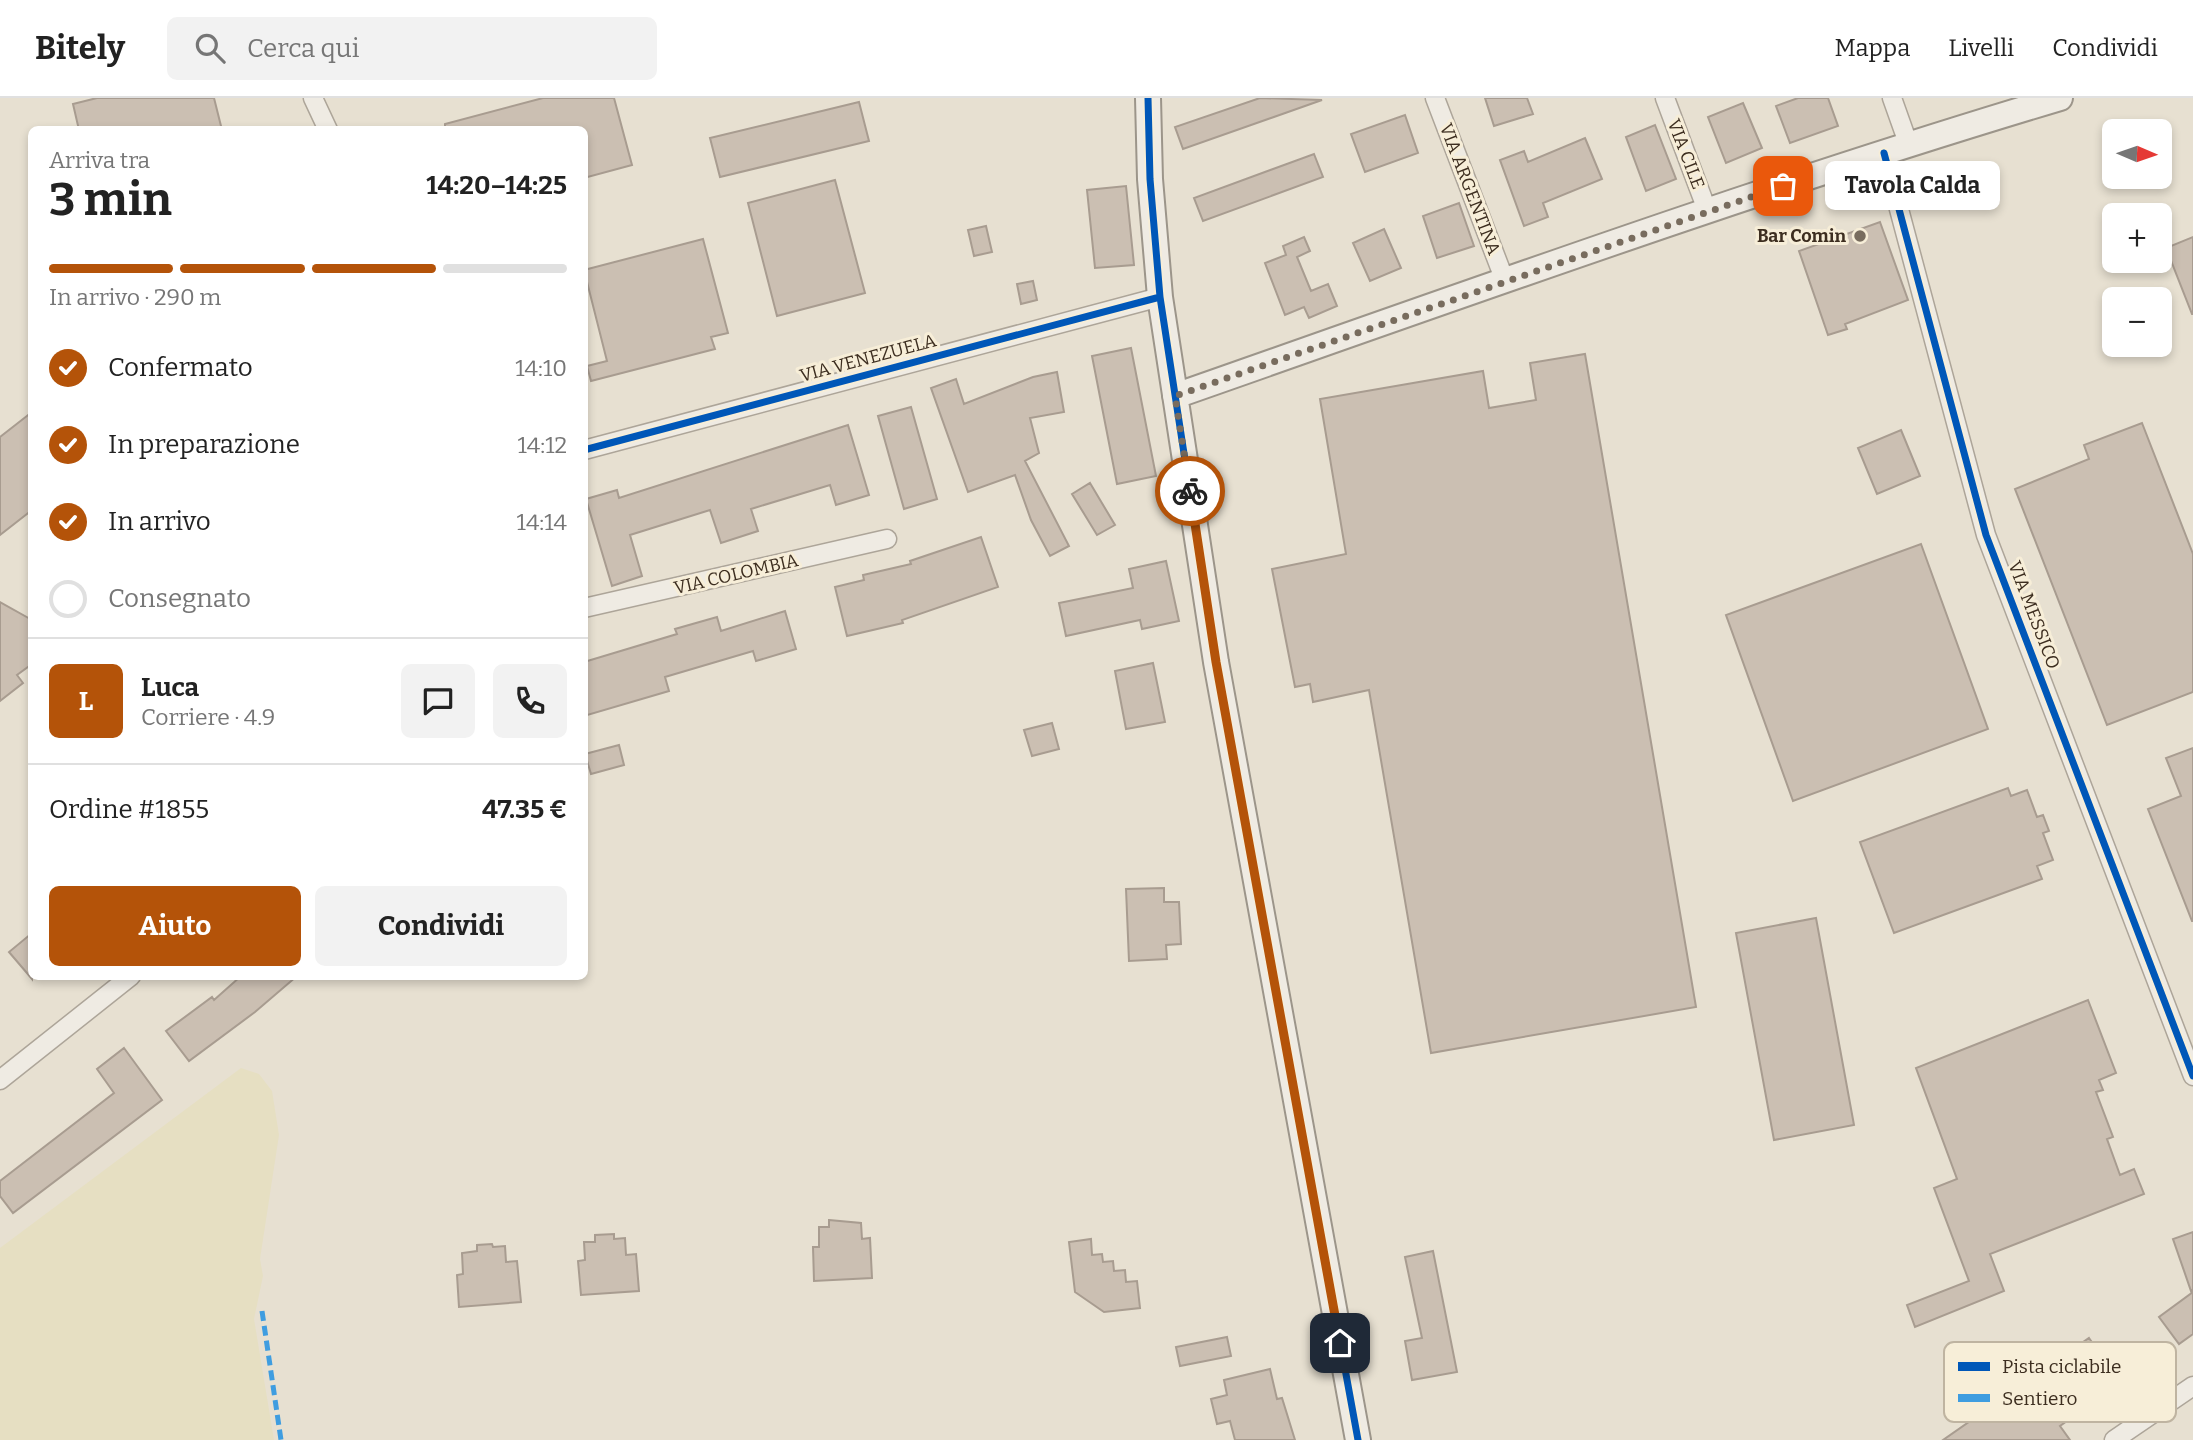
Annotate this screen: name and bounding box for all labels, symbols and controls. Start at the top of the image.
search box [167,17,657,80]
text: Bitely [35,28,125,68]
icon: search [191,29,229,67]
text: Cerca qui [247,33,359,64]
text: Mappa [1834,34,1910,62]
text: Livelli [1948,34,2014,62]
text: Condividi [2052,34,2158,62]
street label: VIA CILE [1663,116,1709,192]
north arrow [2102,119,2172,189]
map controls [2102,119,2172,357]
street label: VIA ARGENTINA [1435,120,1505,258]
text: Arriva tra [49,146,150,174]
pin [1753,156,1813,216]
callout: Tavola Calda [1825,162,2000,210]
icon: bag [1764,167,1802,205]
text: 14:20–14:25 [426,170,567,201]
text: Tavola Calda [1845,171,1980,199]
text: 3 min [49,172,172,227]
button: + [2102,203,2172,273]
place label: Bar Comin [1757,225,1846,247]
marker: Bar Comin [1852,228,1868,244]
text: In arrivo · 290 m [49,283,221,311]
button: − [2102,287,2172,357]
street label: VIA VENEZUELA [797,329,939,387]
icon: check [49,349,87,387]
text: Confermato [108,352,253,383]
text: 14:10 [515,354,567,382]
icon: check [49,426,87,464]
text: In preparazione [108,429,300,460]
text: 14:12 [518,431,567,459]
courier [1155,456,1225,526]
icon: bike [1171,472,1209,510]
icon: check [49,503,87,541]
text: In arrivo [108,506,211,537]
text: 14:14 [517,508,567,536]
street label: VIA COLOMBIA [672,549,801,599]
street label: VIA MESSICO [2003,558,2065,672]
text: Consegnato [108,583,251,614]
button: chat [401,664,475,738]
button: phone [493,664,567,738]
text: Luca [141,672,199,703]
text: L [79,686,93,717]
text: Corriere · 4.9 [141,703,275,731]
text: Ordine #1855 [49,794,209,825]
text: 47.35 € [482,794,567,825]
button: Aiuto [49,886,301,966]
button: Condividi [315,886,567,966]
pin [1310,1313,1370,1373]
icon: home [1321,1324,1359,1362]
legend [1944,1342,2176,1422]
text: Pista ciclabile [2002,1355,2121,1378]
text: Sentiero [2002,1387,2077,1410]

